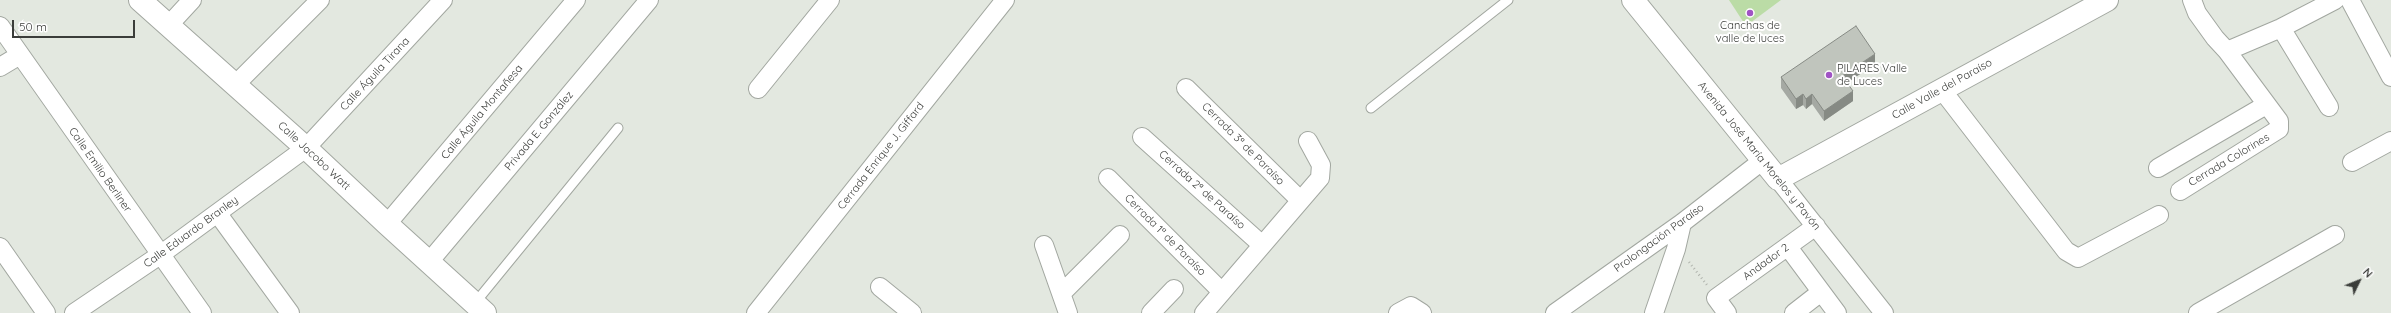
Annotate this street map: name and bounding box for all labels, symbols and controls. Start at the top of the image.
marker: Canchas de valle de luces [1745,8,1755,18]
scale bar [14,12,137,38]
text: 50 m [19,19,47,34]
place label: Canchas de valle de luces [1716,19,1784,45]
street label: Calle Águila Tirana [338,35,412,113]
street label: Calle Valle del Paraíso [1890,56,1994,122]
street label: Calle Águila Montañesa [438,62,526,162]
place label: PILARES Valle de Luces [1837,62,1907,88]
marker: PILARES Valle de Luces [1824,70,1834,80]
street label: Avenida José María Morelos y Pavón [1695,79,1823,233]
street label: Privada E. González [502,89,576,173]
street label: Cerrada Enrique J. Giffard [835,100,927,212]
street label: Cerrada 3ª de Paraíso [1199,100,1287,188]
street label: Calle Jacobo Watt [275,119,353,193]
street label: Calle Emilio Berliner [66,125,134,215]
street label: Cerrada Colorines [2186,131,2272,189]
street label: Cerrada 2ª de Paraíso [1156,148,1248,232]
street label: Cerrada 1ª de Paraíso [1122,192,1208,278]
street label: Calle Eduardo Branley [141,193,241,271]
street label: Prolongación Paraíso [1611,201,1707,275]
street label: Andador 2 [1741,241,1791,283]
north arrow [2339,261,2379,301]
text: N [2360,265,2376,281]

